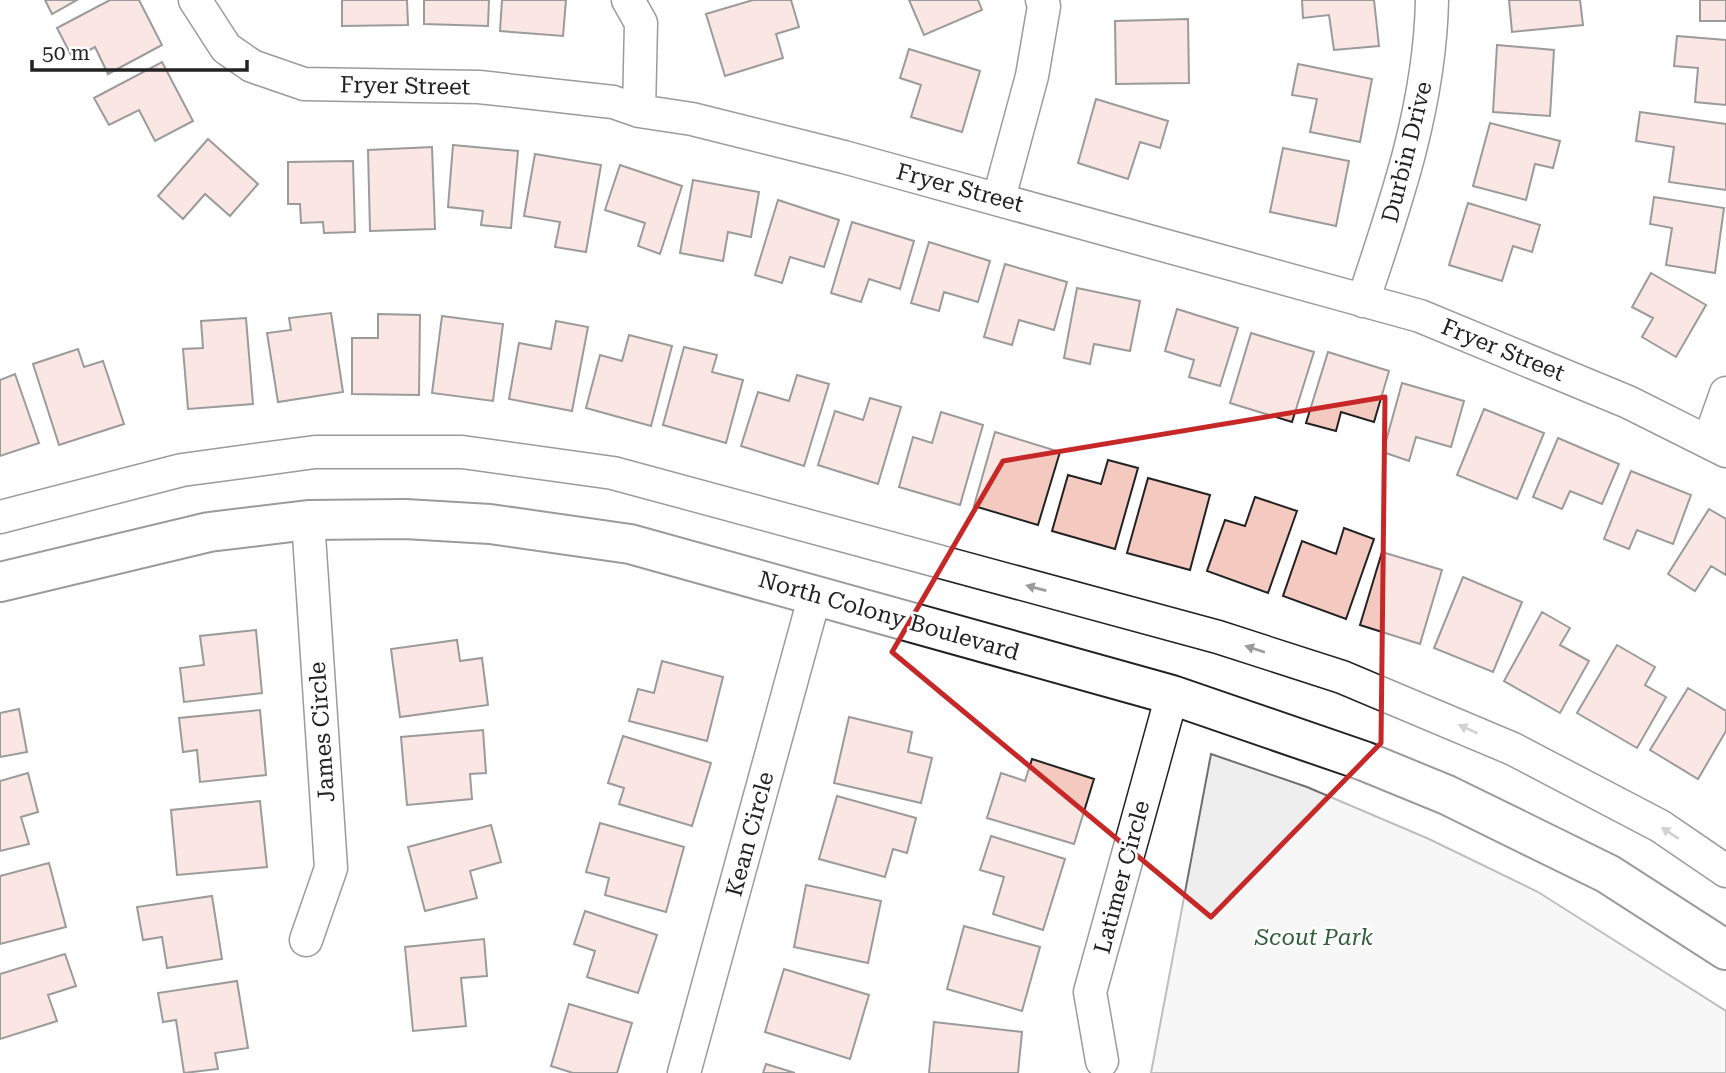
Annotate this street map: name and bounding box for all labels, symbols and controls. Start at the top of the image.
scale bar [32,28,247,72]
text: 50 m [42,41,90,65]
street label: Fryer Street [340,71,471,101]
street label: Durbin Drive [1376,79,1438,225]
street label: Fryer Street [893,158,1027,218]
street label: Fryer Street [1437,313,1569,387]
street label: North Colony Boulevard [755,566,1023,666]
one-way arrow [1024,582,1046,593]
one-way arrow [1244,643,1265,654]
street label: James Circle [304,661,340,803]
one-way arrow [1457,723,1478,734]
street label: Kean Circle [720,769,780,899]
street label: Latimer Circle [1089,797,1155,957]
one-way arrow [1661,826,1679,840]
park label: Scout Park [1254,924,1374,951]

